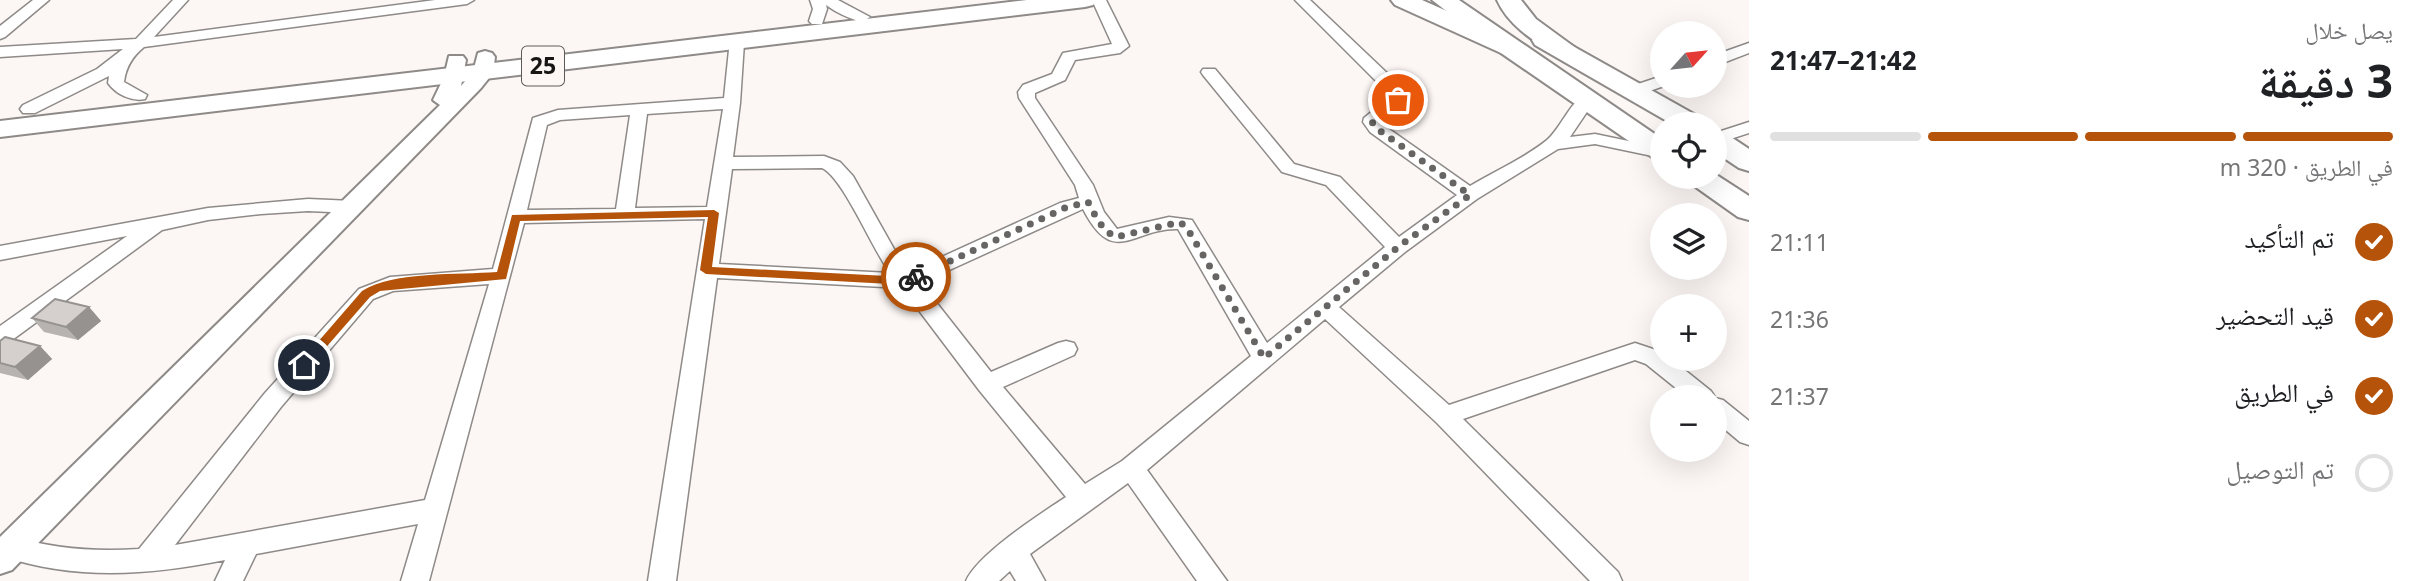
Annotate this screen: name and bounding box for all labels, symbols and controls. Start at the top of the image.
text: يصل خلال [2305,14,2393,46]
north arrow [1650,21,1727,98]
map controls [1650,21,1727,462]
text: 21:42–21:47 [1770,42,1917,78]
road number: 25 [522,46,564,86]
text: 3 دقيقة [2258,49,2393,111]
pin [1368,70,1428,130]
icon: bag [1379,81,1417,119]
button: locate [1650,112,1727,189]
text: في الطريق · 320 m [2220,151,2393,183]
button: layers [1650,203,1727,280]
text: تم التأكيد [2244,220,2334,256]
icon: check [2355,223,2393,261]
text: 21:11 [1770,226,1829,258]
courier [881,242,951,312]
icon: bike [897,258,935,296]
button: + [1650,294,1727,371]
text: قيد التحضير [2216,297,2334,333]
icon: check [2355,300,2393,338]
text: 21:36 [1770,303,1829,335]
pin [274,335,334,395]
icon: home [285,346,323,384]
text: في الطريق [2234,374,2334,410]
icon: check [2355,377,2393,415]
text: 21:37 [1770,380,1829,412]
button: − [1650,385,1727,462]
text: تم التوصيل [2226,451,2334,487]

